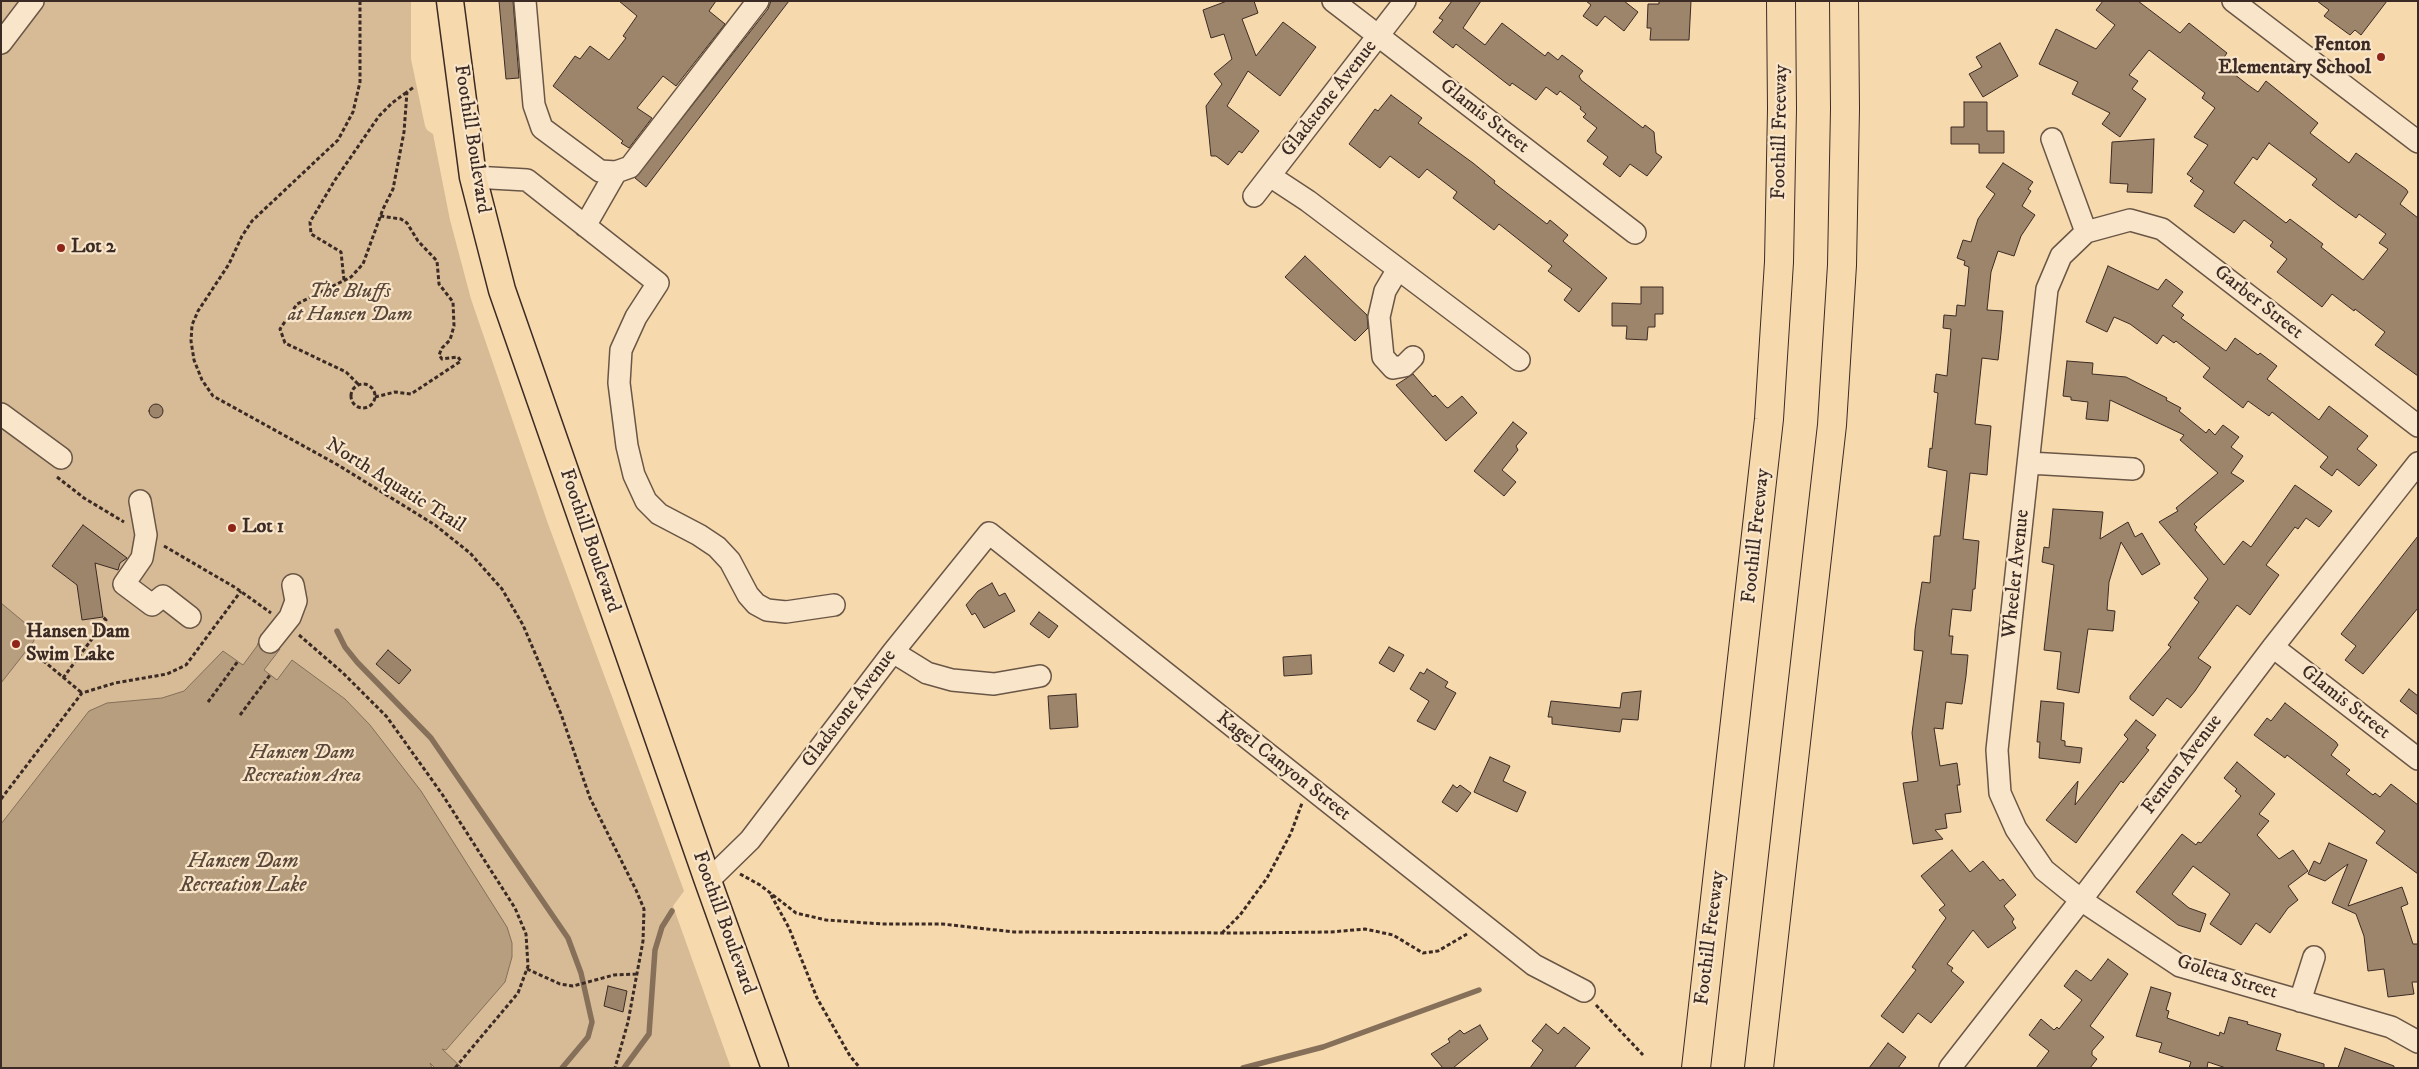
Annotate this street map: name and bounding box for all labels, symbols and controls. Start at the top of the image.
place label: Fenton Elementary School [2218,34,2371,81]
street label: Gladstone Avenue [1277,36,1383,162]
marker: Fenton Elementary School [2375,51,2387,63]
street label: Foothill Boulevard [447,63,495,215]
street label: Foothill Freeway [1768,64,1794,200]
street label: Glamis Street [1434,75,1534,159]
place label: Lot 2 [71,236,116,260]
marker: Lot 2 [55,242,67,254]
street label: Garber Street [2209,261,2307,345]
park label: The Bluffs at Hansen Dam [288,281,412,328]
street label: North Aquatic Trail [321,434,469,538]
street label: Foothill Boulevard [553,466,625,616]
street label: Foothill Freeway [1738,467,1776,605]
street label: Wheeler Avenue [1998,508,2036,640]
place label: Lot 1 [242,516,284,540]
marker: Lot 1 [226,522,238,534]
place label: Hansen Dam Swim Lake [26,621,130,668]
marker: Hansen Dam Swim Lake [10,638,22,650]
street label: Gladstone Avenue [798,645,902,773]
street label: Glamis Street [2295,661,2395,745]
street label: Kagel Canyon Street [1211,707,1355,827]
street label: Fenton Avenue [2138,710,2228,820]
park label: Hansen Dam Recreation Area [243,742,361,789]
street label: Foothill Boulevard [686,848,760,998]
water label: Hansen Dam Recreation Lake [180,850,306,900]
street label: Foothill Freeway [1691,869,1731,1007]
street label: Goleta Street [2174,950,2280,1006]

